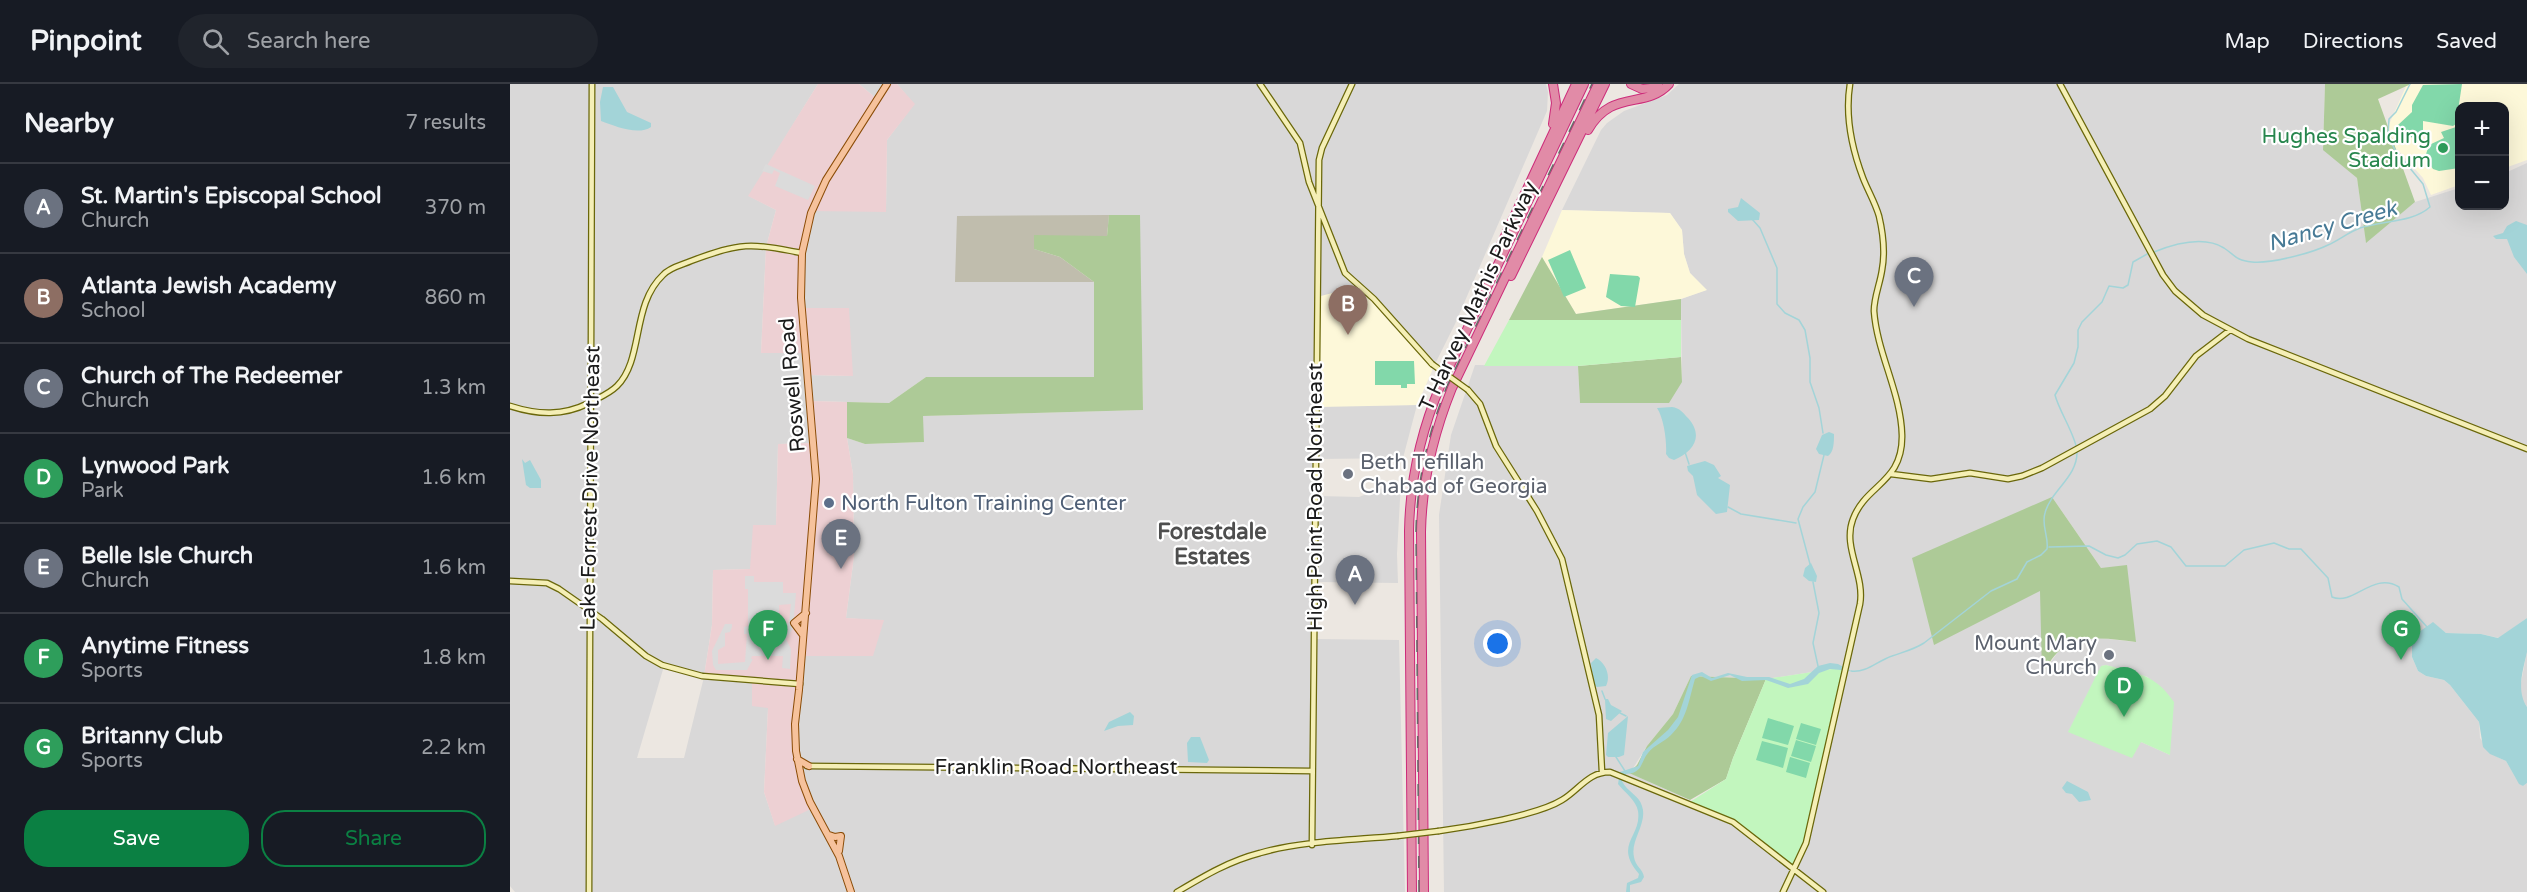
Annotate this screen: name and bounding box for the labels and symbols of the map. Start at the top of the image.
place label: Hughes Spalding Stadium [2262,124,2431,173]
marker: Hughes Spalding Stadium [2436,141,2450,155]
street label: T Harvey Mathis Parkway [1414,177,1543,415]
water label: Nancy Creek [2265,195,2402,257]
pin: C [1894,258,1934,307]
pin: B [1328,286,1368,335]
street label: Roswell Road [774,317,811,453]
street label: Lake Forrest Drive Northeast [576,345,605,631]
street label: High Point Road Northeast [1303,363,1328,631]
place label: Beth Tefillah Chabad of Georgia [1360,450,1548,499]
marker: Beth Tefillah Chabad of Georgia [1341,467,1355,481]
place label: North Fulton Training Center [841,491,1126,516]
marker: North Fulton Training Center [822,496,836,510]
district label: Forestdale Estates [1157,519,1267,570]
pin: E [822,520,860,569]
pin: A [1336,556,1374,605]
pin: F [748,610,788,660]
pin: G [2382,610,2420,660]
your location [1483,629,1512,658]
place label: Mount Mary Church [1974,631,2097,680]
marker: Mount Mary Church [2102,648,2116,662]
pin: D [2104,668,2144,717]
street label: Franklin Road Northeast [934,755,1178,780]

